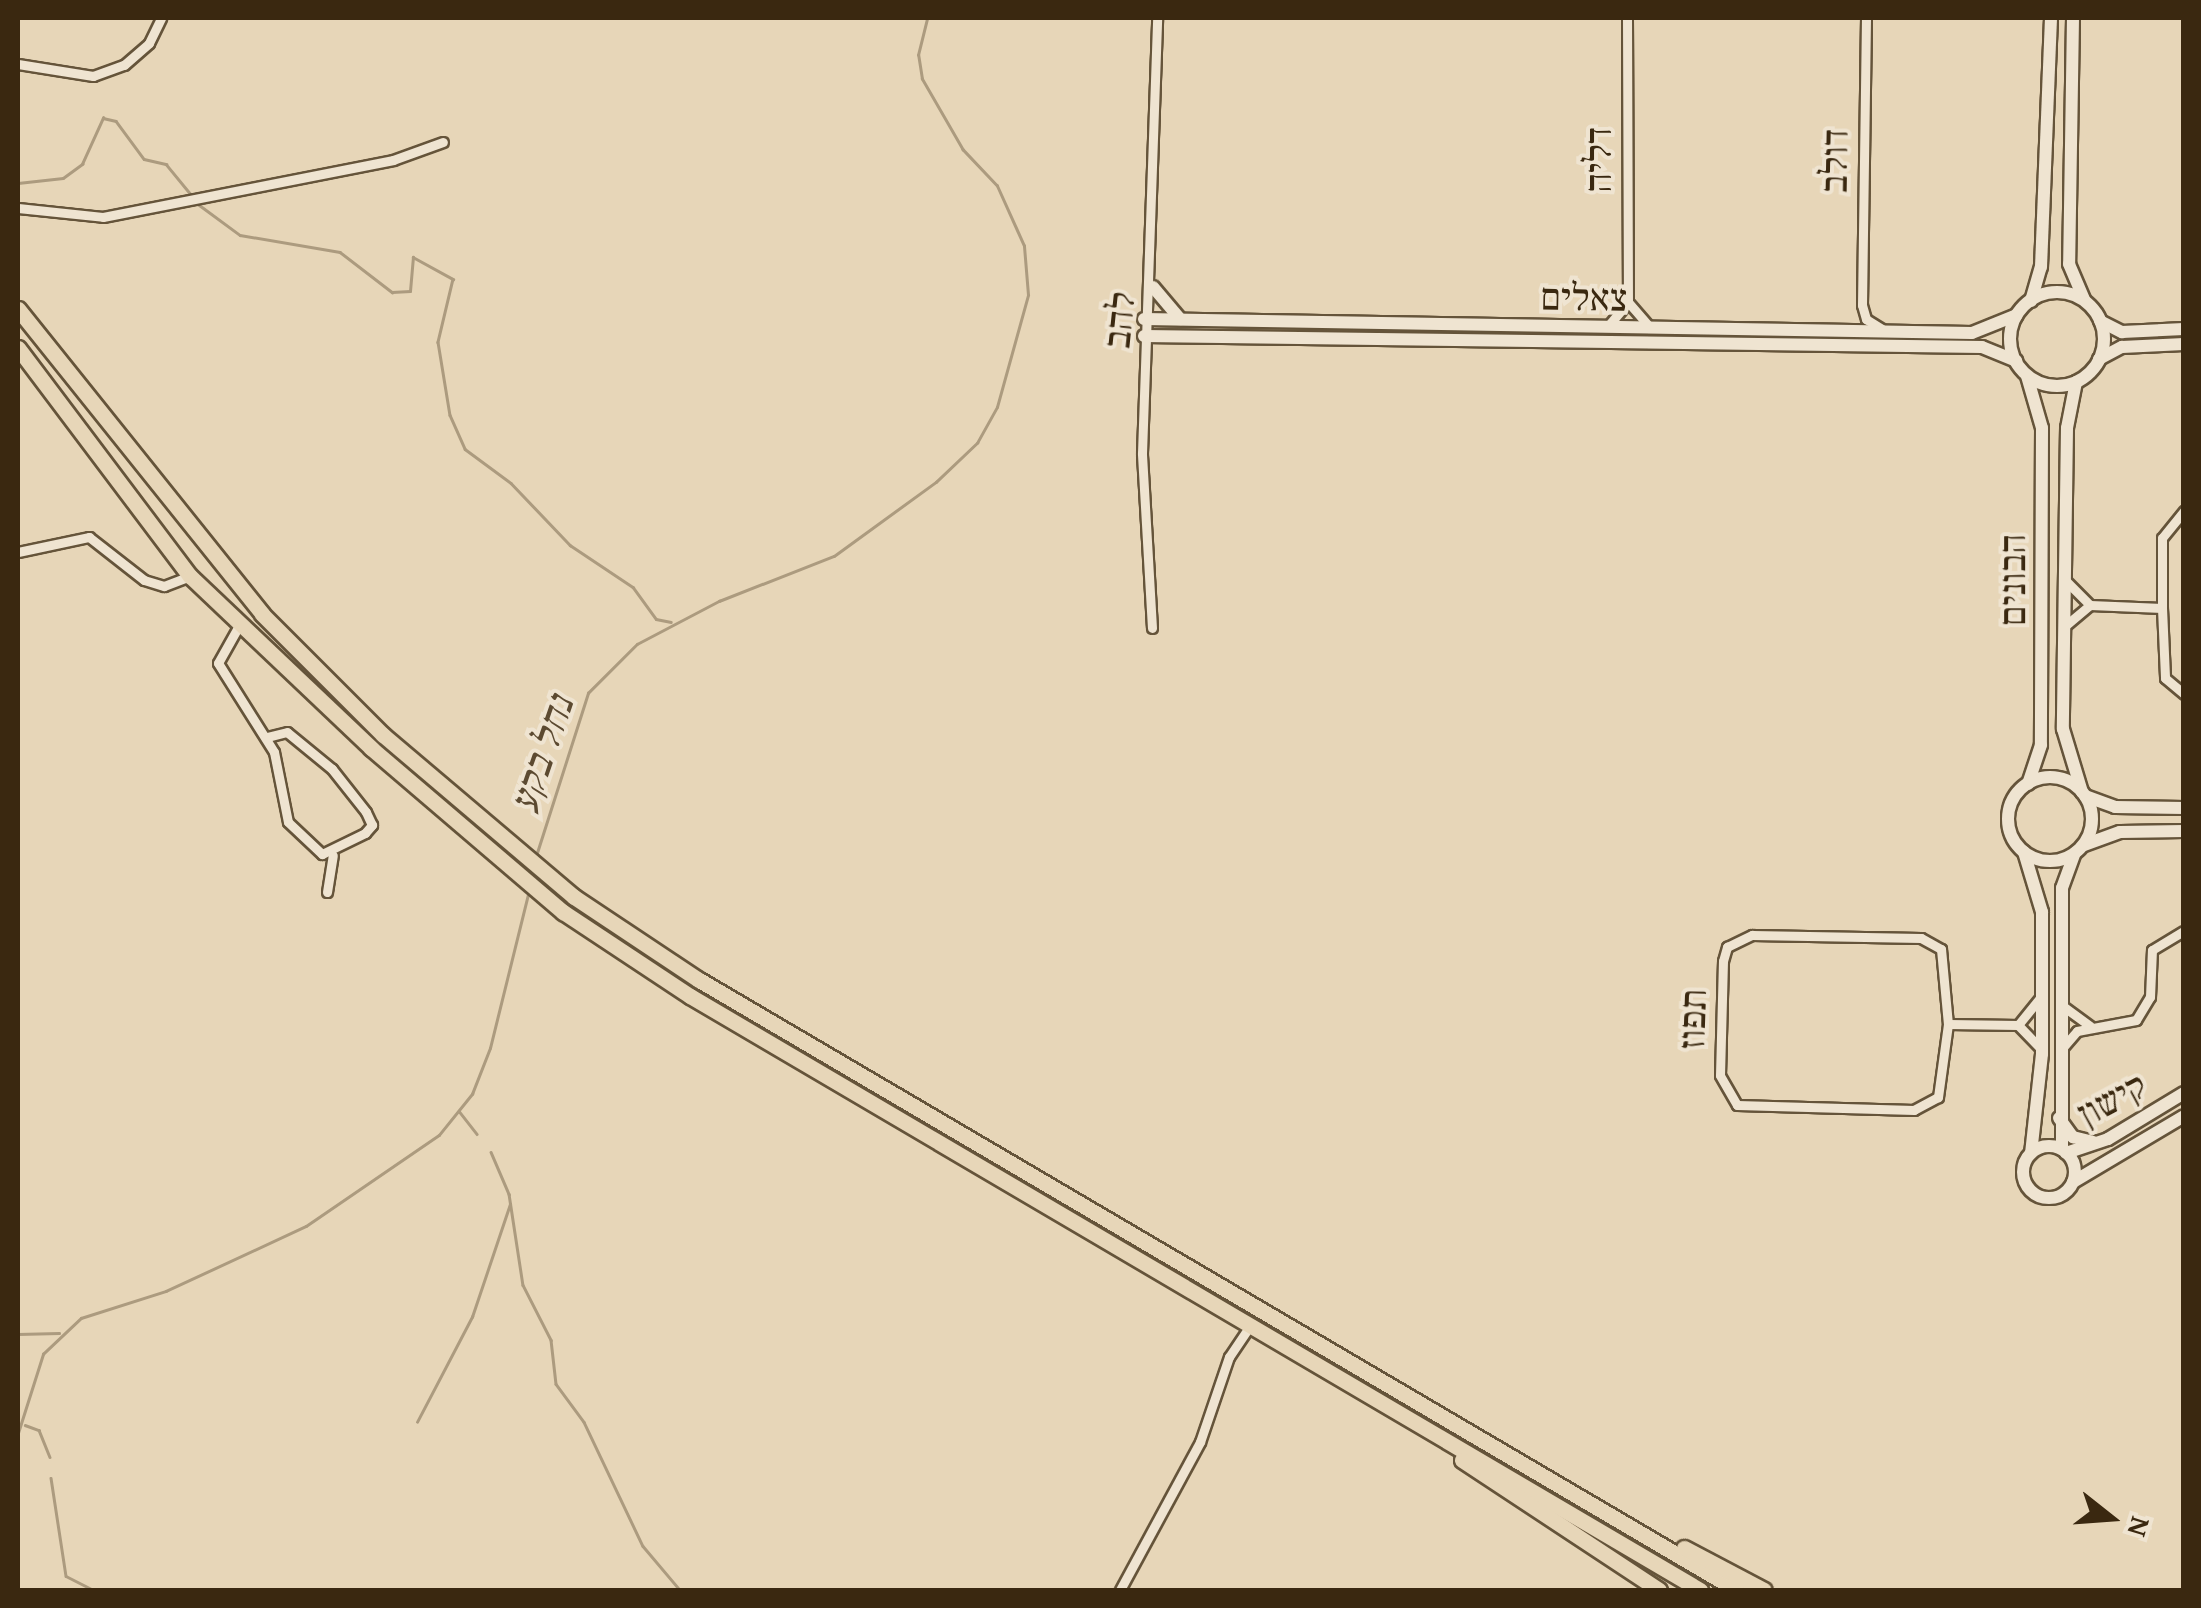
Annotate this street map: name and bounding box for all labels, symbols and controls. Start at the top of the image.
street label: דליה [1575,127,1621,193]
street label: דולב [1811,128,1857,194]
street label: צאלים [1540,273,1628,321]
street label: להב [1093,289,1145,351]
street label: הבונים [1989,534,2035,626]
water label: נחל בקע [499,689,583,819]
street label: תפוז [1668,988,1716,1050]
street label: קישון [2070,1062,2154,1136]
north arrow [2061,1468,2161,1568]
text: N [2118,1512,2163,1542]

